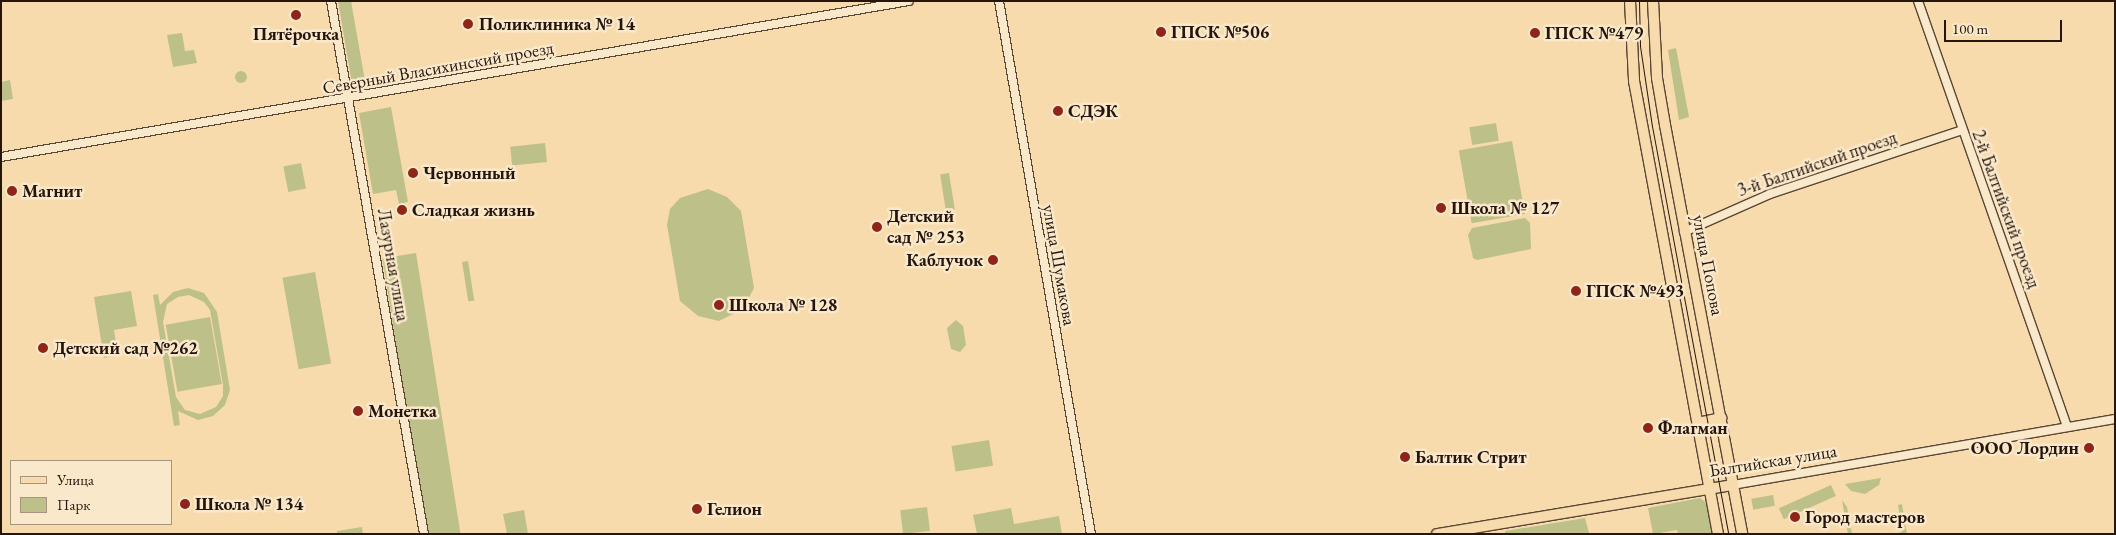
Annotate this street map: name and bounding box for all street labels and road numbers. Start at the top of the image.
street label: Северный Власихинский проезд [321,37,555,99]
street label: 3-й Балтийский проезд [1735,127,1899,201]
street label: 2-й Балтийский проезд [1967,127,2045,291]
street label: улица Шумакова [1038,203,1080,327]
street label: Лазурная улица [372,207,414,323]
street label: улица Попова [1688,213,1728,317]
street label: Балтийская улица [1708,440,1838,482]

